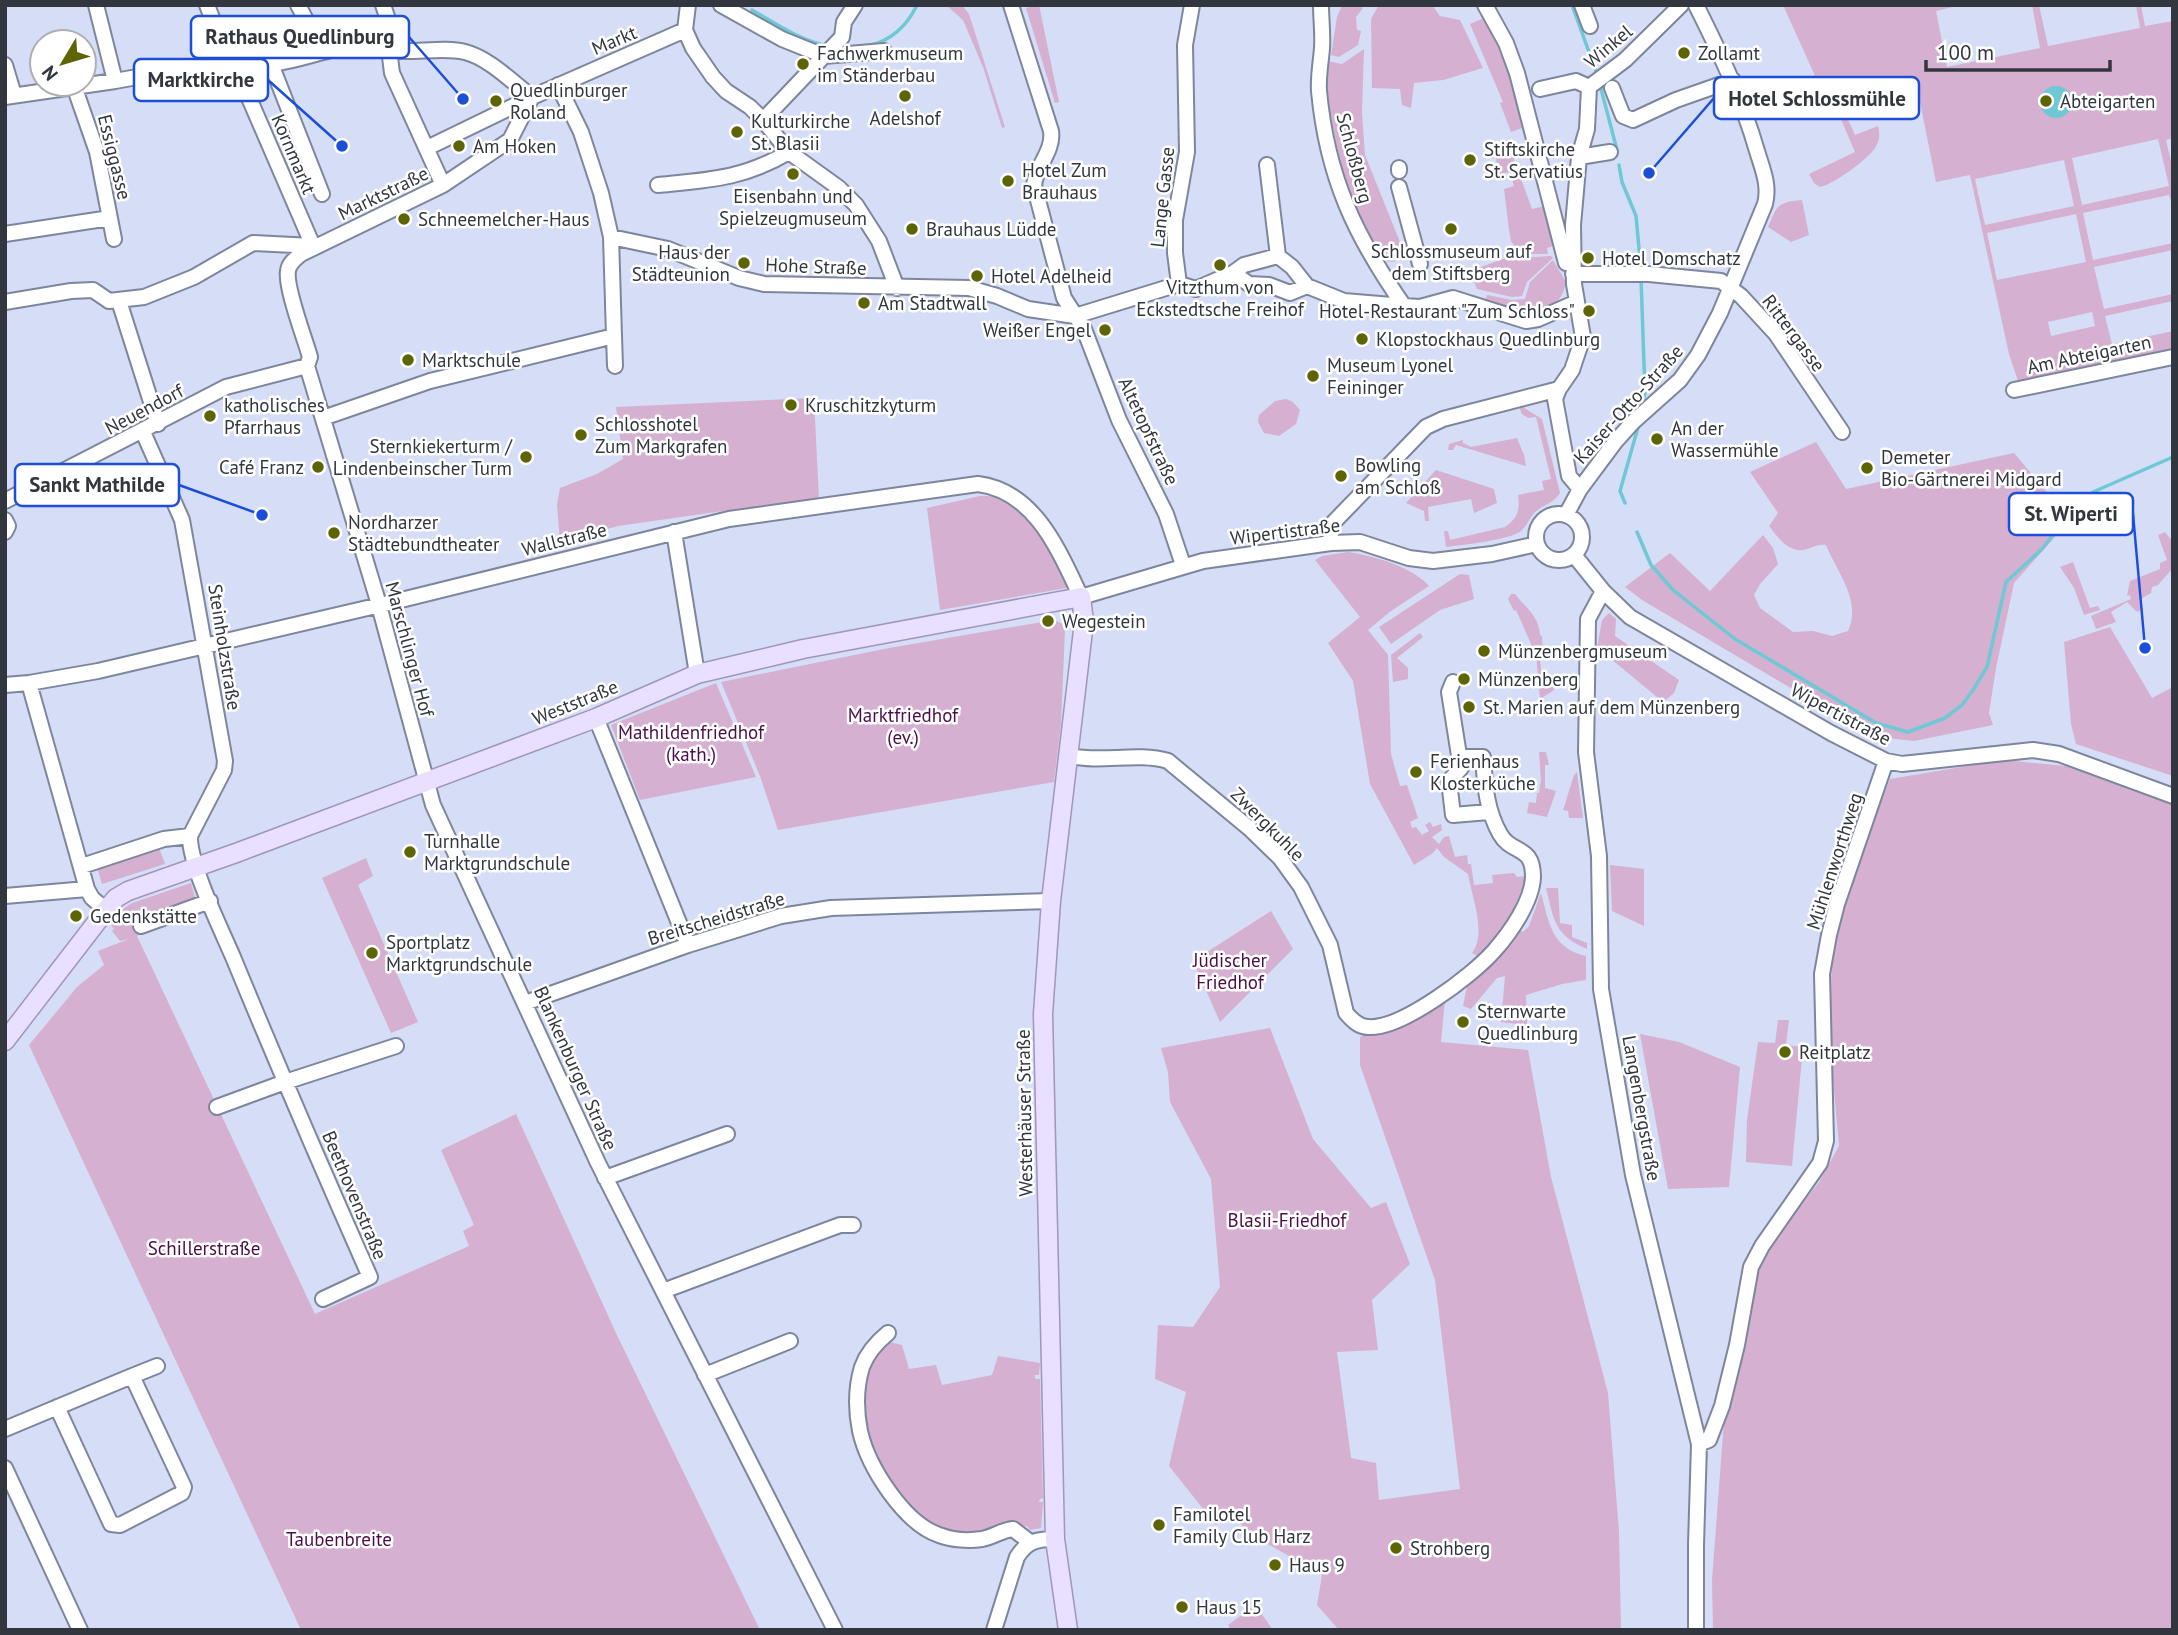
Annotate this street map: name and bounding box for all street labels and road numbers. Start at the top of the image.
street label: Winkel [1579,19,1637,73]
street label: Markt [588,20,641,60]
street label: Kornmarkt [266,110,322,198]
street label: Schloßberg [1331,110,1379,206]
street label: Essiggasse [93,112,137,202]
street label: Lange Gasse [1145,146,1179,248]
street label: Marktstraße [334,161,432,225]
street label: Hohe Straße [765,252,867,280]
street label: Rittergasse [1757,290,1831,376]
street label: Am Abteigarten [2025,329,2153,379]
street label: Kaiser-Otto-Straße [1568,339,1688,469]
street label: Altetopfstraße [1114,373,1184,489]
street label: Neuendorf [101,378,188,440]
street label: Wipertistraße [1229,512,1341,550]
street label: Wallstraße [519,517,609,561]
street label: Marschlinger Hof [380,579,440,720]
street label: Steinholzstraße [203,582,247,712]
street label: Weststraße [529,674,621,730]
street label: Wipertistraße [1787,677,1895,751]
street label: Zwergkuhle [1226,782,1310,866]
street label: Mühlenworthweg [1801,790,1867,932]
street label: Breitscheidstraße [645,886,787,950]
street label: Blankenburger Straße [529,982,623,1154]
street label: Westerhäuser Straße [1011,1029,1037,1197]
street label: Langenbergstraße [1617,1033,1667,1183]
street label: Beethovenstraße [317,1127,393,1263]

